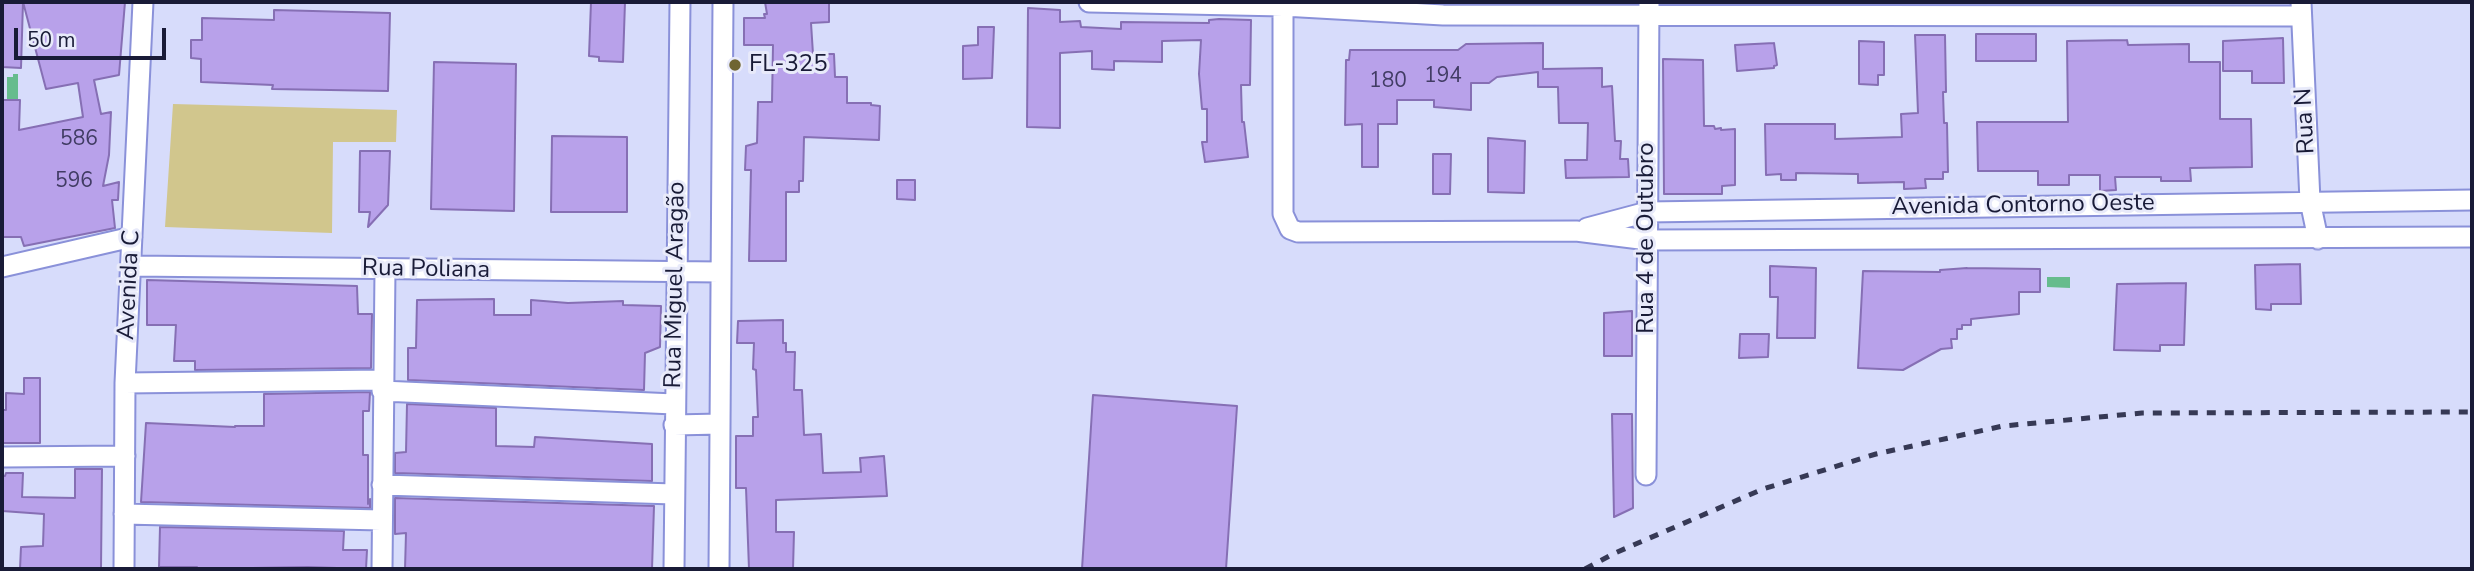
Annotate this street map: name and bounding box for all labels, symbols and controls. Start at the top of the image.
scale bar [18,14,170,58]
text: 50 m [27,26,76,54]
place label: FL-325 [749,51,828,79]
marker: FL-325 [727,57,743,73]
house number: 194 [1424,64,1462,90]
house number: 180 [1369,69,1407,95]
street label: Rua N [2290,87,2322,155]
house number: 586 [60,127,98,153]
street label: Rua 4 de Outubro [1633,142,1661,334]
house number: 596 [55,169,93,195]
street label: Rua Miguel Aragão [660,181,692,389]
street label: Avenida Contorno Oeste [1891,189,2155,223]
street label: Avenida C [113,229,147,341]
street label: Rua Poliana [362,254,490,286]

